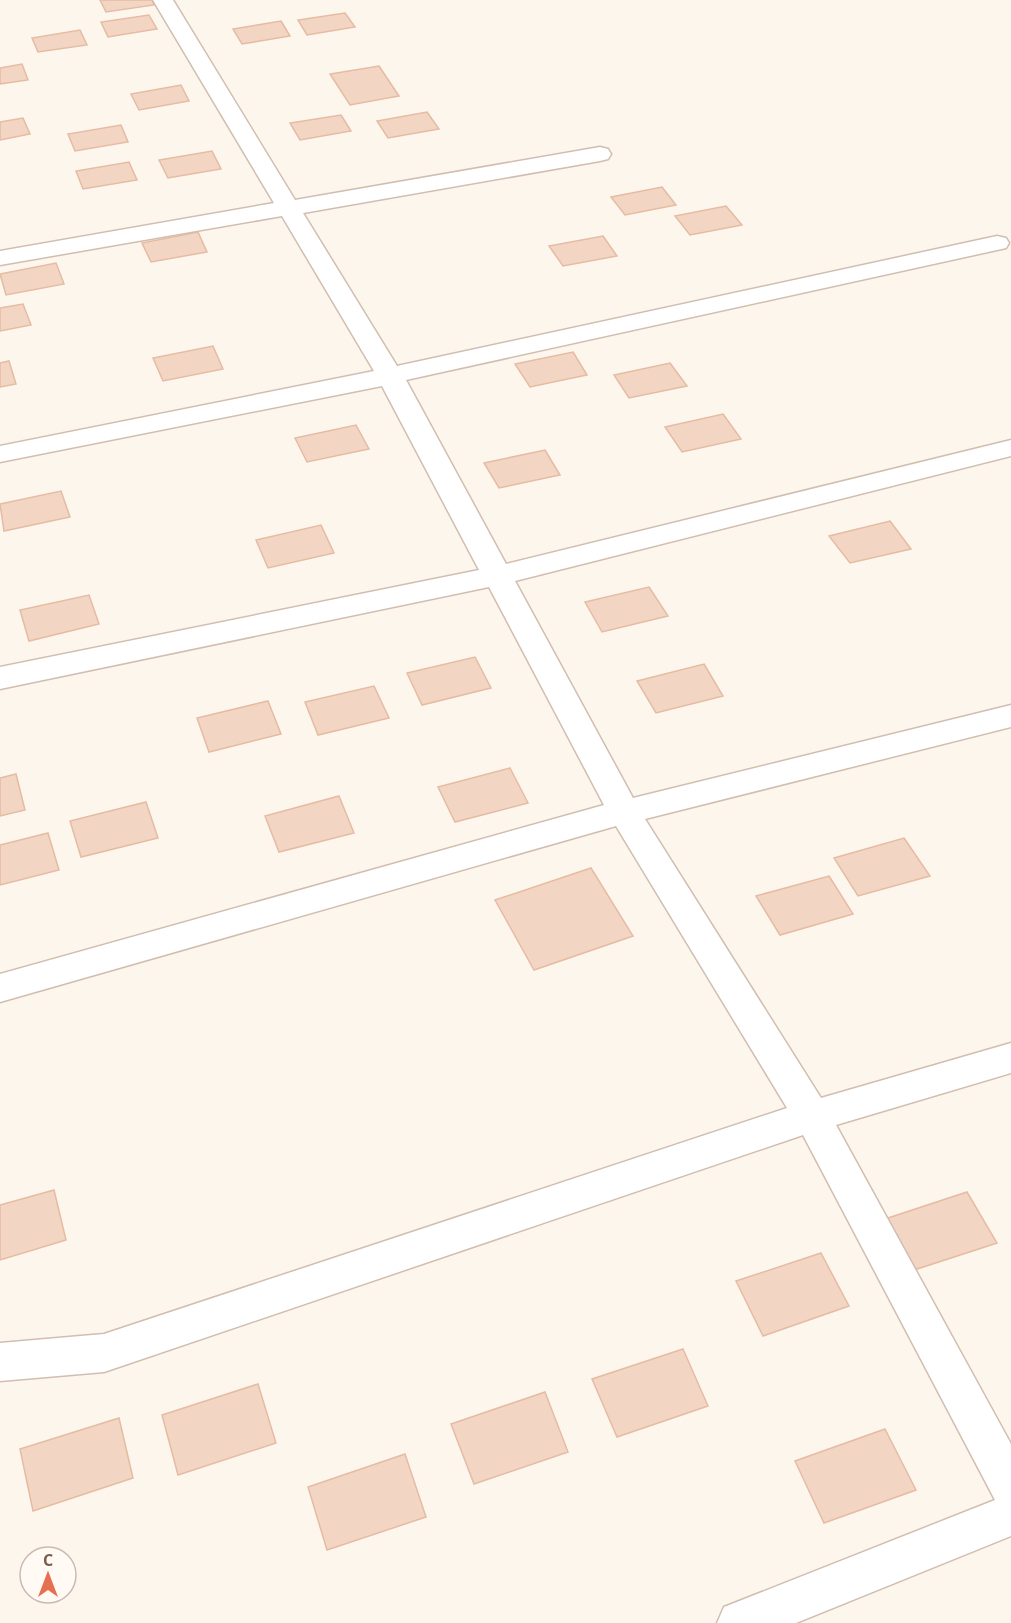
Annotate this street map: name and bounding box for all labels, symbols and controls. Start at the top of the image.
north arrow [18,1545,78,1605]
text: С [43,1549,53,1571]

